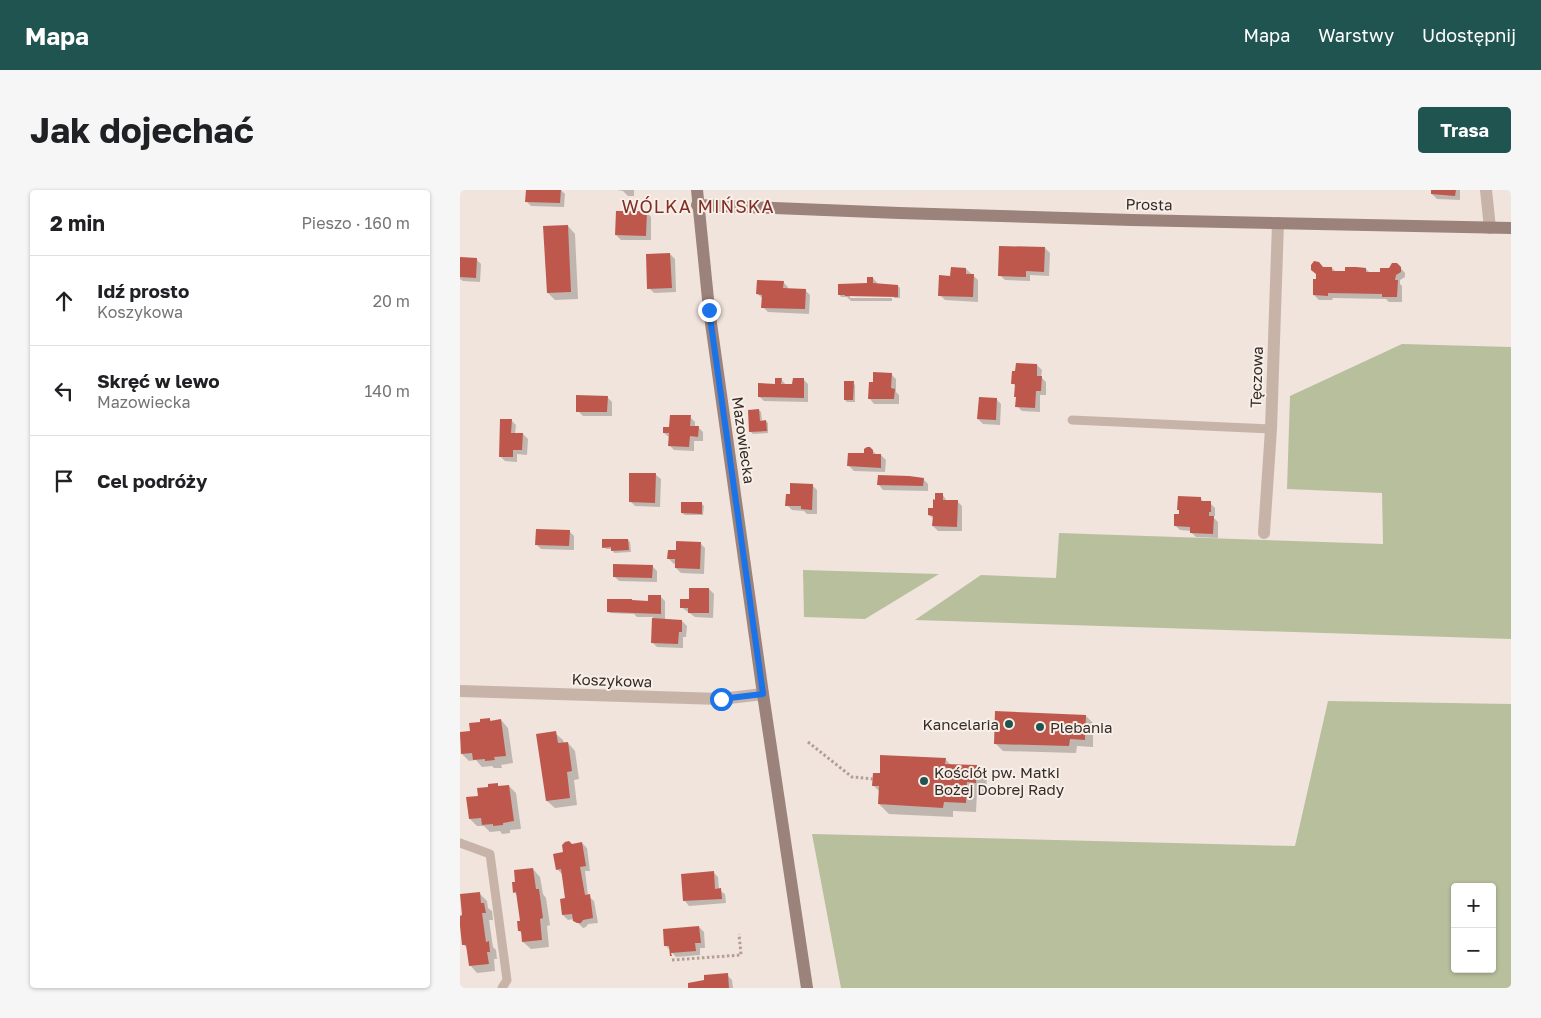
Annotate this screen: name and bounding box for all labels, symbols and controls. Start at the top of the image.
text: Mapa [25,21,89,50]
text: Mapa [1243,24,1290,46]
text: Warstwy [1318,24,1394,46]
text: Udostępnij [1422,24,1516,46]
button: Trasa [1418,107,1511,153]
text: Jak dojechać [30,109,254,151]
district label: WÓLKA MIŃSKA [621,195,775,217]
street label: Prosta [1125,195,1173,213]
text: 2 min [50,210,105,236]
text: Pieszo · 160 m [301,213,410,233]
text: Idź prosto [97,279,189,302]
icon: ahead [50,287,78,315]
text: 20 m [373,291,410,311]
route end [698,299,721,322]
text: Koszykowa [97,302,183,322]
street label: Tęczowa [1246,346,1266,408]
text: Skręć w lewo [97,369,220,392]
icon: left [50,377,78,405]
text: 140 m [364,381,410,401]
text: Mazowiecka [97,392,191,412]
street label: Mazowiecka [729,395,759,485]
icon: arrive [50,467,78,495]
text: Cel podróży [97,469,207,492]
street label: Koszykowa [571,670,653,690]
route start [710,688,733,711]
place label: Kancelaria [923,715,999,733]
marker: Kancelaria [1003,718,1015,730]
place label: Plebania [1050,718,1113,736]
marker: Plebania [1034,721,1046,733]
place label: Kościół pw. Matki Bożej Dobrej Rady [934,763,1065,798]
marker: Kościół pw. Matki Bożej Dobrej Rady [918,775,930,787]
map controls [1451,883,1496,973]
button: + [1451,883,1496,928]
button: − [1451,928,1496,973]

